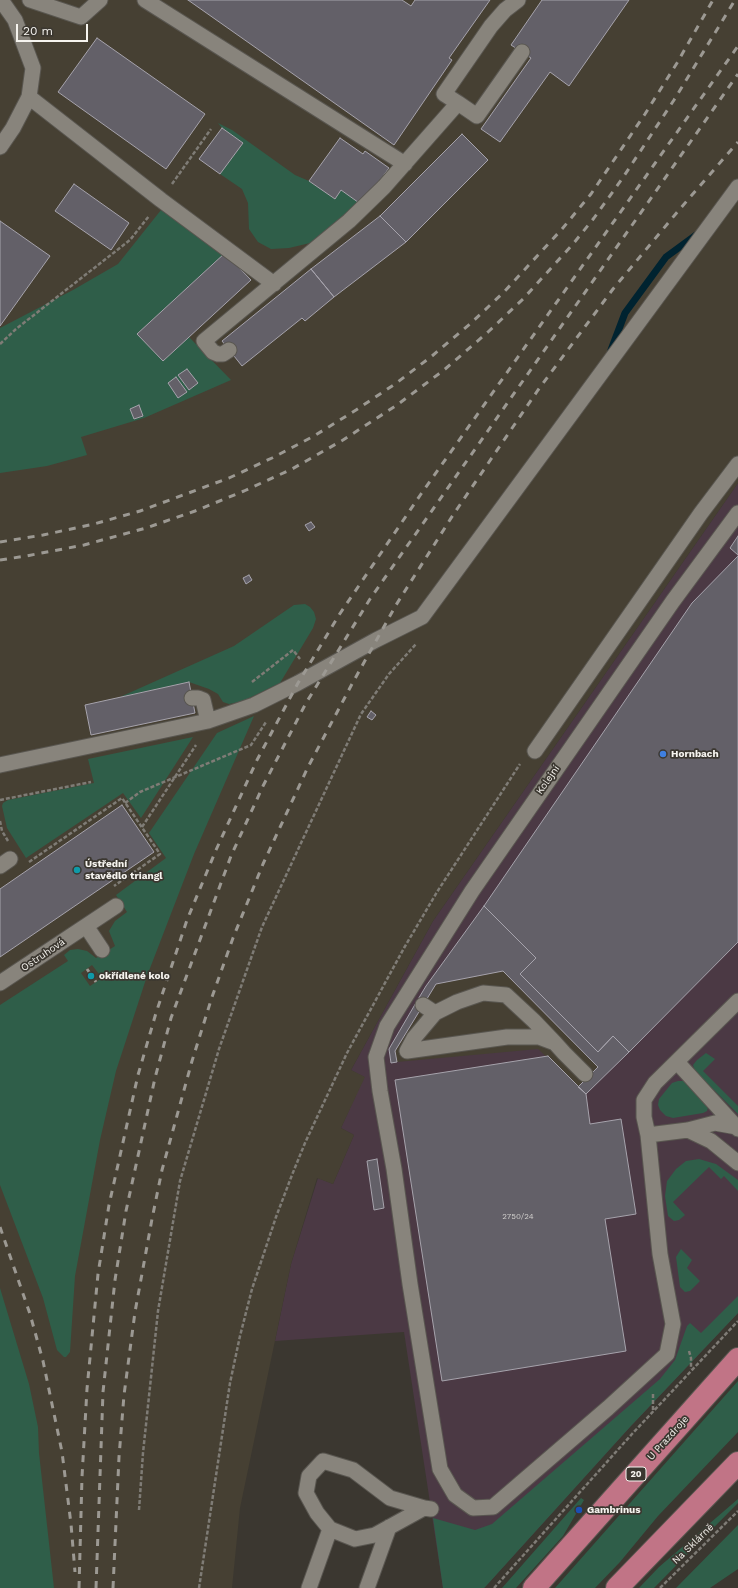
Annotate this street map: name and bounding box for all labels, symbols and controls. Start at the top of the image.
scale bar [18,16,90,42]
text: 20 m [23,24,53,38]
place label: Hornbach [671,748,719,760]
marker: Hornbach [658,749,668,759]
street label: Kolejní [534,763,562,797]
place label: Ústřední stavědlo triangl [85,858,162,882]
marker: Ústřední stavědlo triangl [72,865,82,875]
street label: Ostruhová [19,936,67,974]
place label: okřídlené kolo [99,970,170,982]
marker: okřídlené kolo [86,971,96,981]
house number: 2750/24 [502,1212,534,1222]
street label: U Prazdroje [645,1413,691,1463]
road number: 20 [626,1467,646,1481]
place label: Gambrinus [587,1504,641,1516]
marker: Gambrinus [574,1505,584,1515]
street label: Na Sklárně [670,1521,716,1567]

